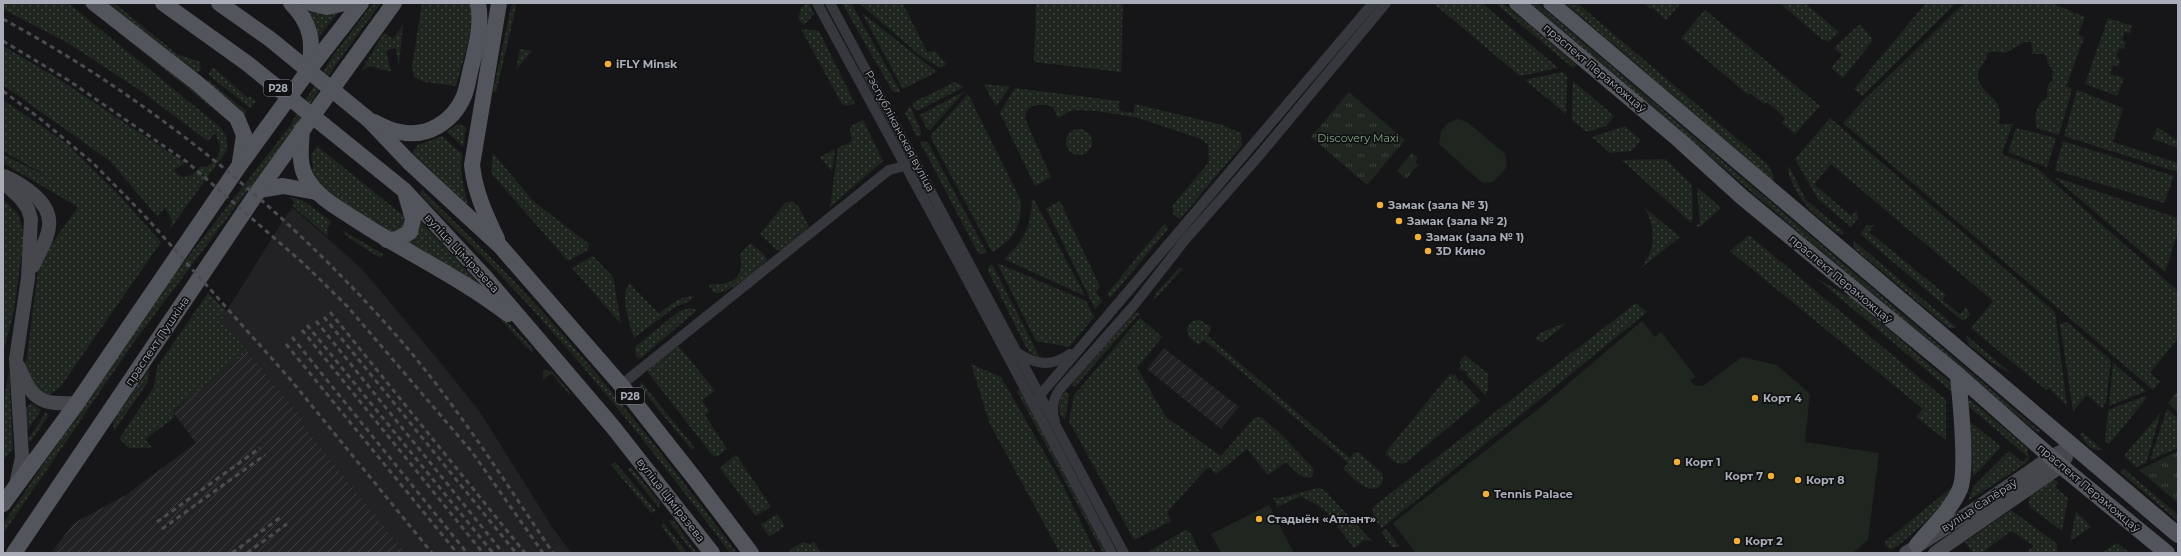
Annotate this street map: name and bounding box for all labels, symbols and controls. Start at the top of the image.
street label: праспект Пераможцаў [1540,21,1650,116]
place label: iFLY Minsk [616,57,678,71]
marker: iFLY Minsk [603,59,613,69]
street label: Рэспубліканская вуліца [862,68,938,194]
road number: Р28 [264,80,292,96]
park label: Discovery Maxi [1317,131,1399,145]
place label: Замак (зала № 3) [1387,198,1488,212]
marker: Замак (зала № 3) [1375,200,1385,210]
street label: вуліца Ціміразева [422,211,502,295]
place label: Замак (зала № 2) [1406,214,1507,228]
marker: Замак (зала № 2) [1394,216,1404,226]
place label: Замак (зала № 1) [1425,230,1524,244]
marker: Замак (зала № 1) [1413,232,1423,242]
street label: праспект Пераможцаў [1786,232,1896,327]
place label: 3D Кино [1435,244,1485,258]
marker: 3D Кино [1423,246,1433,256]
street label: праспект Пушкіна [122,294,192,388]
road number: Р28 [616,388,644,404]
place label: Корт 4 [1763,391,1802,405]
marker: Корт 4 [1750,393,1760,403]
street label: праспект Пераможцаў [2034,441,2144,536]
street label: вуліца Ціміразева [634,455,708,545]
place label: Корт 1 [1685,455,1721,469]
marker: Корт 1 [1672,457,1682,467]
place label: Корт 7 [1725,469,1763,483]
marker: Корт 7 [1766,471,1776,481]
place label: Корт 8 [1806,473,1845,487]
marker: Корт 8 [1793,475,1803,485]
street label: вуліца Сапёраў [1938,475,2020,535]
place label: Tennis Palace [1494,487,1573,501]
marker: Tennis Palace [1481,489,1491,499]
place label: Стадыён «Атлант» [1267,512,1376,526]
marker: Стадыён «Атлант» [1254,514,1264,524]
place label: Корт 2 [1745,534,1783,548]
marker: Корт 2 [1732,536,1742,546]

